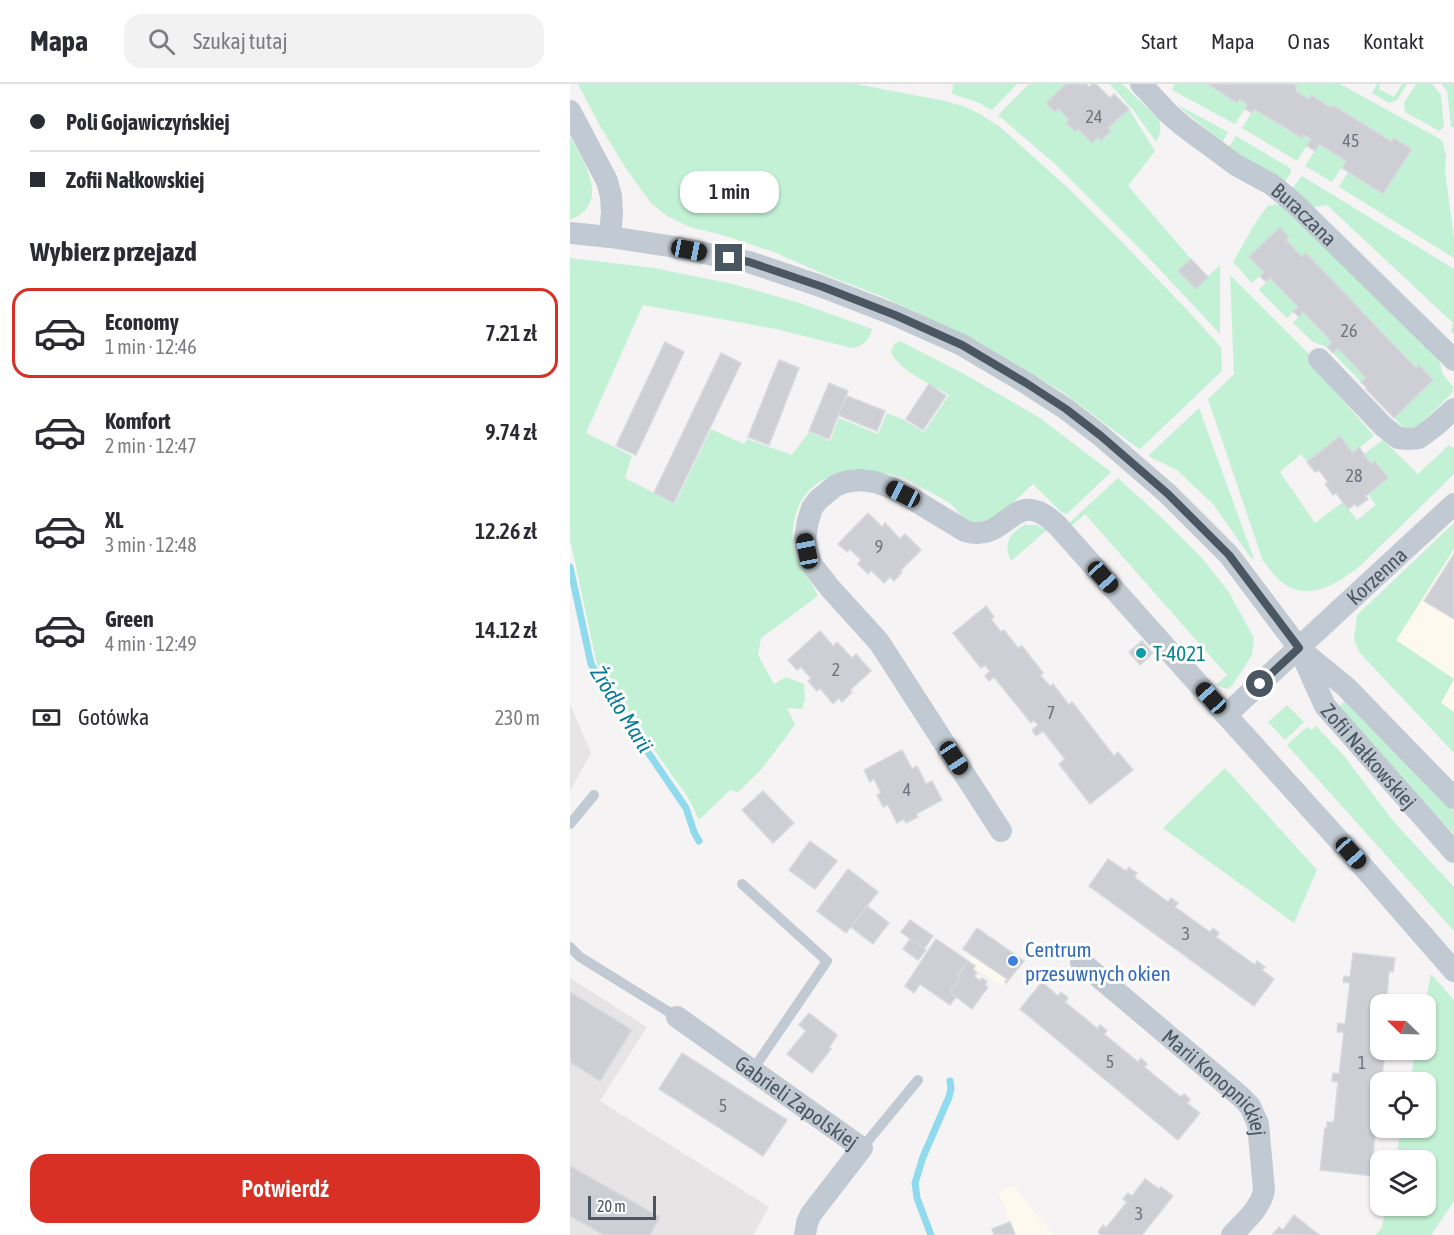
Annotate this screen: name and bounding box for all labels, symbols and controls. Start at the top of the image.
search box [124,14,544,68]
text: Mapa [30,25,88,57]
icon: search [145,25,178,58]
text: Szukaj tutaj [193,28,287,54]
text: Start [1141,29,1178,53]
text: Mapa [1211,29,1254,53]
text: O nas [1287,29,1330,53]
text: Kontakt [1363,29,1424,53]
house number: 24 [1086,106,1102,127]
text: Poli Gojawiczyńskiej [66,109,230,135]
house number: 45 [1343,130,1359,151]
text: Zofii Nałkowskiej [66,167,204,193]
callout: 1 min [680,171,778,213]
street label: Buraczana [1267,178,1342,250]
text: 1 min [709,180,750,203]
text: Wybierz przejazd [30,236,197,267]
car [670,238,708,262]
route end [715,244,742,271]
icon: car [33,306,87,360]
text: Economy [105,309,179,335]
text: 7.21 zł [485,320,537,346]
house number: 26 [1341,320,1357,341]
text: 1 min · 12:46 [105,335,197,358]
icon: car [33,405,87,459]
text: Komfort [105,408,171,434]
text: 9.74 zł [485,419,537,445]
text: 2 min · 12:47 [105,434,197,457]
house number: 28 [1346,465,1362,486]
car [883,478,923,510]
icon: car [33,504,87,558]
text: XL [105,507,123,533]
text: 12.26 zł [475,518,537,544]
car [795,532,819,570]
text: 3 min · 12:48 [105,533,197,556]
house number: 9 [875,536,883,557]
street label: Korzenna [1342,542,1411,609]
car [1084,558,1122,596]
icon: car [33,603,87,657]
text: Green [105,606,154,632]
text: 14.12 zł [475,617,537,643]
text: 4 min · 12:49 [105,632,197,655]
place label: T-4021 [1153,641,1206,665]
marker: T-4021 [1134,646,1148,660]
house number: 2 [832,659,840,680]
water label: Źródło Marii [585,661,659,757]
route start [1246,670,1273,697]
car [1192,679,1230,717]
street label: Zofii Nałkowskiej [1316,699,1422,813]
icon: cash [30,701,63,734]
house number: 7 [1047,702,1055,723]
text: Gotówka [78,704,149,730]
text: 230 m [495,706,540,729]
car [937,738,971,778]
house number: 4 [903,779,911,800]
car [1332,834,1370,872]
house number: 3 [1182,923,1190,944]
place label: Centrum przesuwnych okien [1025,937,1171,985]
marker: Centrum przesuwnych okien [1006,954,1020,968]
north arrow [1370,994,1436,1060]
map controls [1370,994,1436,1216]
street label: Marii Konopnickiej [1158,1024,1271,1137]
street label: Gabrieli Zapolskiej [731,1050,863,1154]
house number: 5 [1106,1051,1114,1072]
house number: 1 [1358,1052,1366,1073]
button: locate [1370,1072,1436,1138]
house number: 5 [719,1095,727,1116]
button: layers [1370,1150,1436,1216]
button: Potwierdź [30,1154,540,1223]
scale bar [588,1193,656,1220]
text: 20 m [597,1197,626,1215]
house number: 3 [1135,1203,1143,1224]

